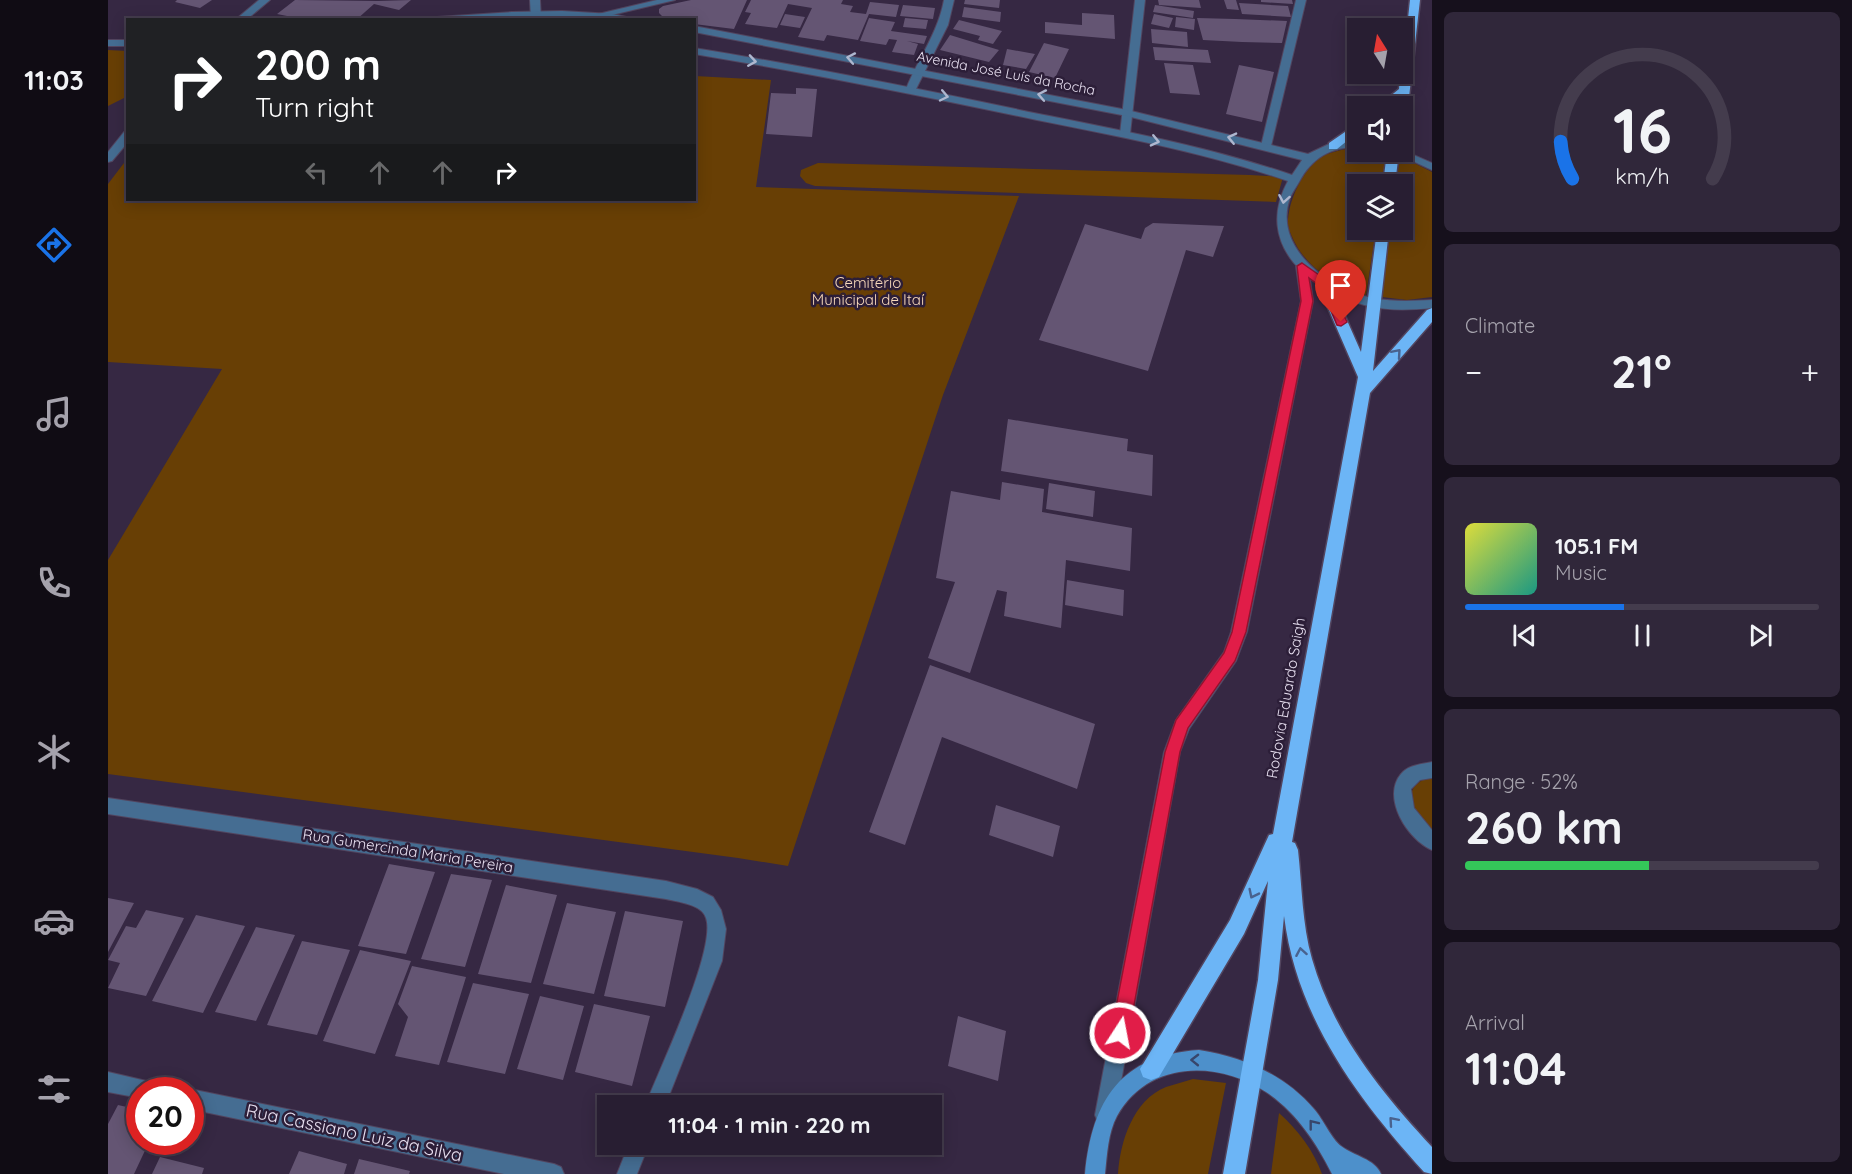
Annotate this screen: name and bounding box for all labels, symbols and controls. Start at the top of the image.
north arrow [1347,18,1413,84]
map controls [1347,18,1413,240]
text: 200 m [255,38,381,91]
icon: right [156,42,234,120]
street label: Avenida José Luís da Rocha [915,47,1097,99]
one-way arrow [846,52,856,65]
one-way arrow [747,54,757,67]
text: 11:03 [24,63,84,97]
one-way arrow [939,89,949,102]
text: Turn right [255,90,374,124]
one-way arrow [1037,90,1047,103]
text: 16 [1613,91,1671,169]
button: sound [1347,96,1413,162]
one-way arrow [1227,132,1237,145]
one-way arrow [1150,134,1160,147]
icon: left [300,156,333,189]
icon: ahead [363,156,396,189]
icon: ahead [426,156,459,189]
icon: right [489,156,522,189]
text: km/h [1615,164,1669,190]
button: layers [1347,174,1413,240]
one-way arrow [1279,194,1291,204]
icon: directions [33,224,75,266]
pin [1315,260,1366,322]
icon: arrive [1324,269,1357,302]
park label: Cemitério Municipal de Itaí [812,273,925,309]
text: Climate [1465,313,1535,338]
text: 21° [1611,343,1672,399]
one-way arrow [1390,349,1401,360]
text: − [1465,351,1482,392]
text: + [1800,351,1819,392]
icon: music [33,393,75,435]
text: 105.1 FM [1555,532,1638,560]
text: Music [1555,560,1607,585]
icon: phone [33,562,75,604]
street label: Rodovia Eduardo Saigh [1262,616,1309,780]
icon: previous [1508,619,1541,652]
icon: pause [1626,619,1659,652]
icon: next [1744,619,1777,652]
icon: climate [33,731,75,773]
text: Range · 52% [1465,769,1578,794]
text: 260 km [1465,799,1623,855]
street label: Rua Gumercinda Maria Pereira [301,824,515,877]
one-way arrow [1249,888,1260,899]
icon: car [33,900,75,942]
one-way arrow [1295,947,1308,957]
position arrow [1088,1001,1152,1065]
text: Arrival [1465,1010,1525,1035]
text: 11:04 [1465,1040,1566,1096]
one-way arrow [1191,1053,1200,1066]
icon: filters [33,1068,75,1110]
speed limit sign: 20 [126,1077,204,1155]
street label: Rua Cassiano Luiz da Silva [244,1098,464,1167]
text: 11:04 · 1 min · 220 m [668,1111,871,1139]
one-way arrow [1389,1117,1400,1128]
one-way arrow [1310,1120,1321,1131]

